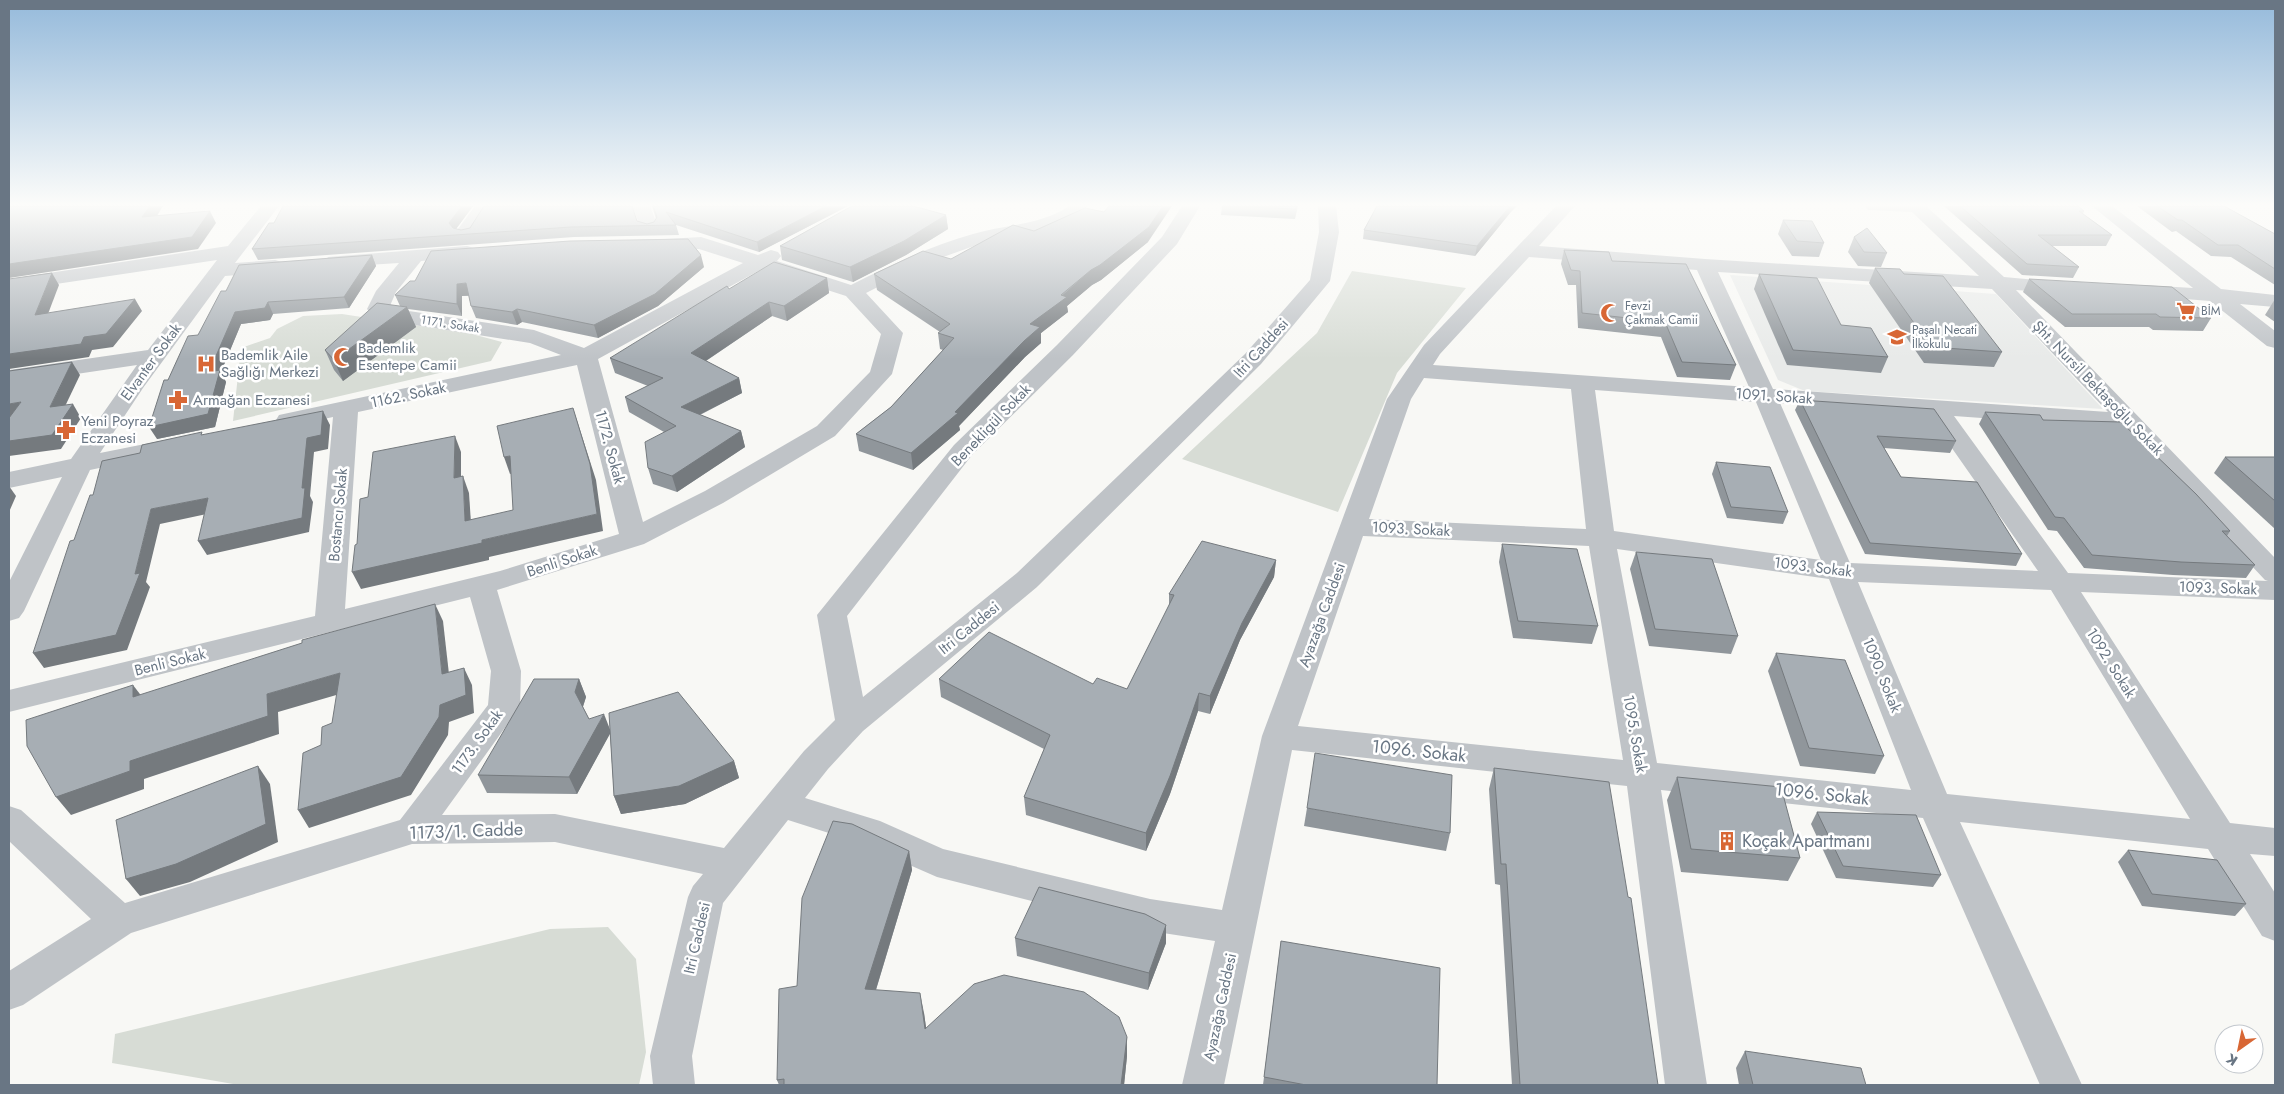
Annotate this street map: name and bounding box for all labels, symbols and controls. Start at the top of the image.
place label: Fevzi Çakmak Camii [1625,297,1698,329]
supermarket icon: BİM [2175,300,2197,322]
mosque icon: Fevzi Çakmak Camii [1599,302,1621,324]
place label: BİM [2201,302,2221,320]
street label: 1171. Sokak [419,310,481,338]
street label: Itri Caddesi [1228,313,1294,383]
street label: Şht. Nursil Bektaşoğlu Sokak [2028,316,2169,461]
street label: Elvanter Sokak [115,318,187,405]
place label: Paşalı Necati İlkokulu [1912,321,1977,353]
school or university icon: Paşalı Necati İlkokulu [1886,326,1908,348]
place label: Bademlik Esentepe Camii [358,337,457,376]
place label: Bademlik Aile Sağlığı Merkezi [221,344,319,383]
mosque icon: Bademlik Esentepe Camii [332,346,354,368]
hospital icon: Bademlik Aile Sağlığı Merkezi [195,353,217,375]
street label: 1162. Sokak [368,376,448,414]
street label: Benekligül Sokak [946,379,1036,471]
street label: 1091. Sokak [1735,382,1814,410]
pharmacy icon: Armağan Eczanesi [167,389,189,411]
place label: Armağan Eczanesi [193,389,310,411]
street label: 1172. Sokak [590,408,631,487]
place label: Yeni Poyraz Eczanesi [81,410,154,449]
pharmacy icon: Yeni Poyraz Eczanesi [55,419,77,441]
street label: Bostancı Sokak [323,467,353,563]
street label: 1093. Sokak [1371,516,1451,542]
street label: Benli Sokak [524,539,600,583]
street label: 1093. Sokak [1773,551,1854,583]
street label: Ayazağa Caddesi [1293,560,1351,670]
street label: 1093. Sokak [2179,576,2258,600]
street label: Itri Caddesi [934,596,1004,660]
street label: 1092. Sokak [2081,624,2141,703]
street label: 1090. Sokak [1857,634,1907,716]
street label: Benli Sokak [132,642,208,681]
street label: 1095. Sokak [1617,693,1653,775]
street label: 1173. Sokak [446,705,508,779]
street label: 1096. Sokak [1371,733,1467,769]
street label: 1096. Sokak [1774,776,1870,812]
street label: 1173/1. Cadde [409,816,523,846]
place label: Koçak Apartmanı [1742,828,1870,854]
building icon: Koçak Apartmanı [1716,830,1738,852]
street label: Itri Caddesi [678,900,716,976]
street label: Ayazağa Caddesi [1198,951,1242,1063]
north arrow [2214,1024,2264,1074]
text: K [2222,1049,2241,1071]

